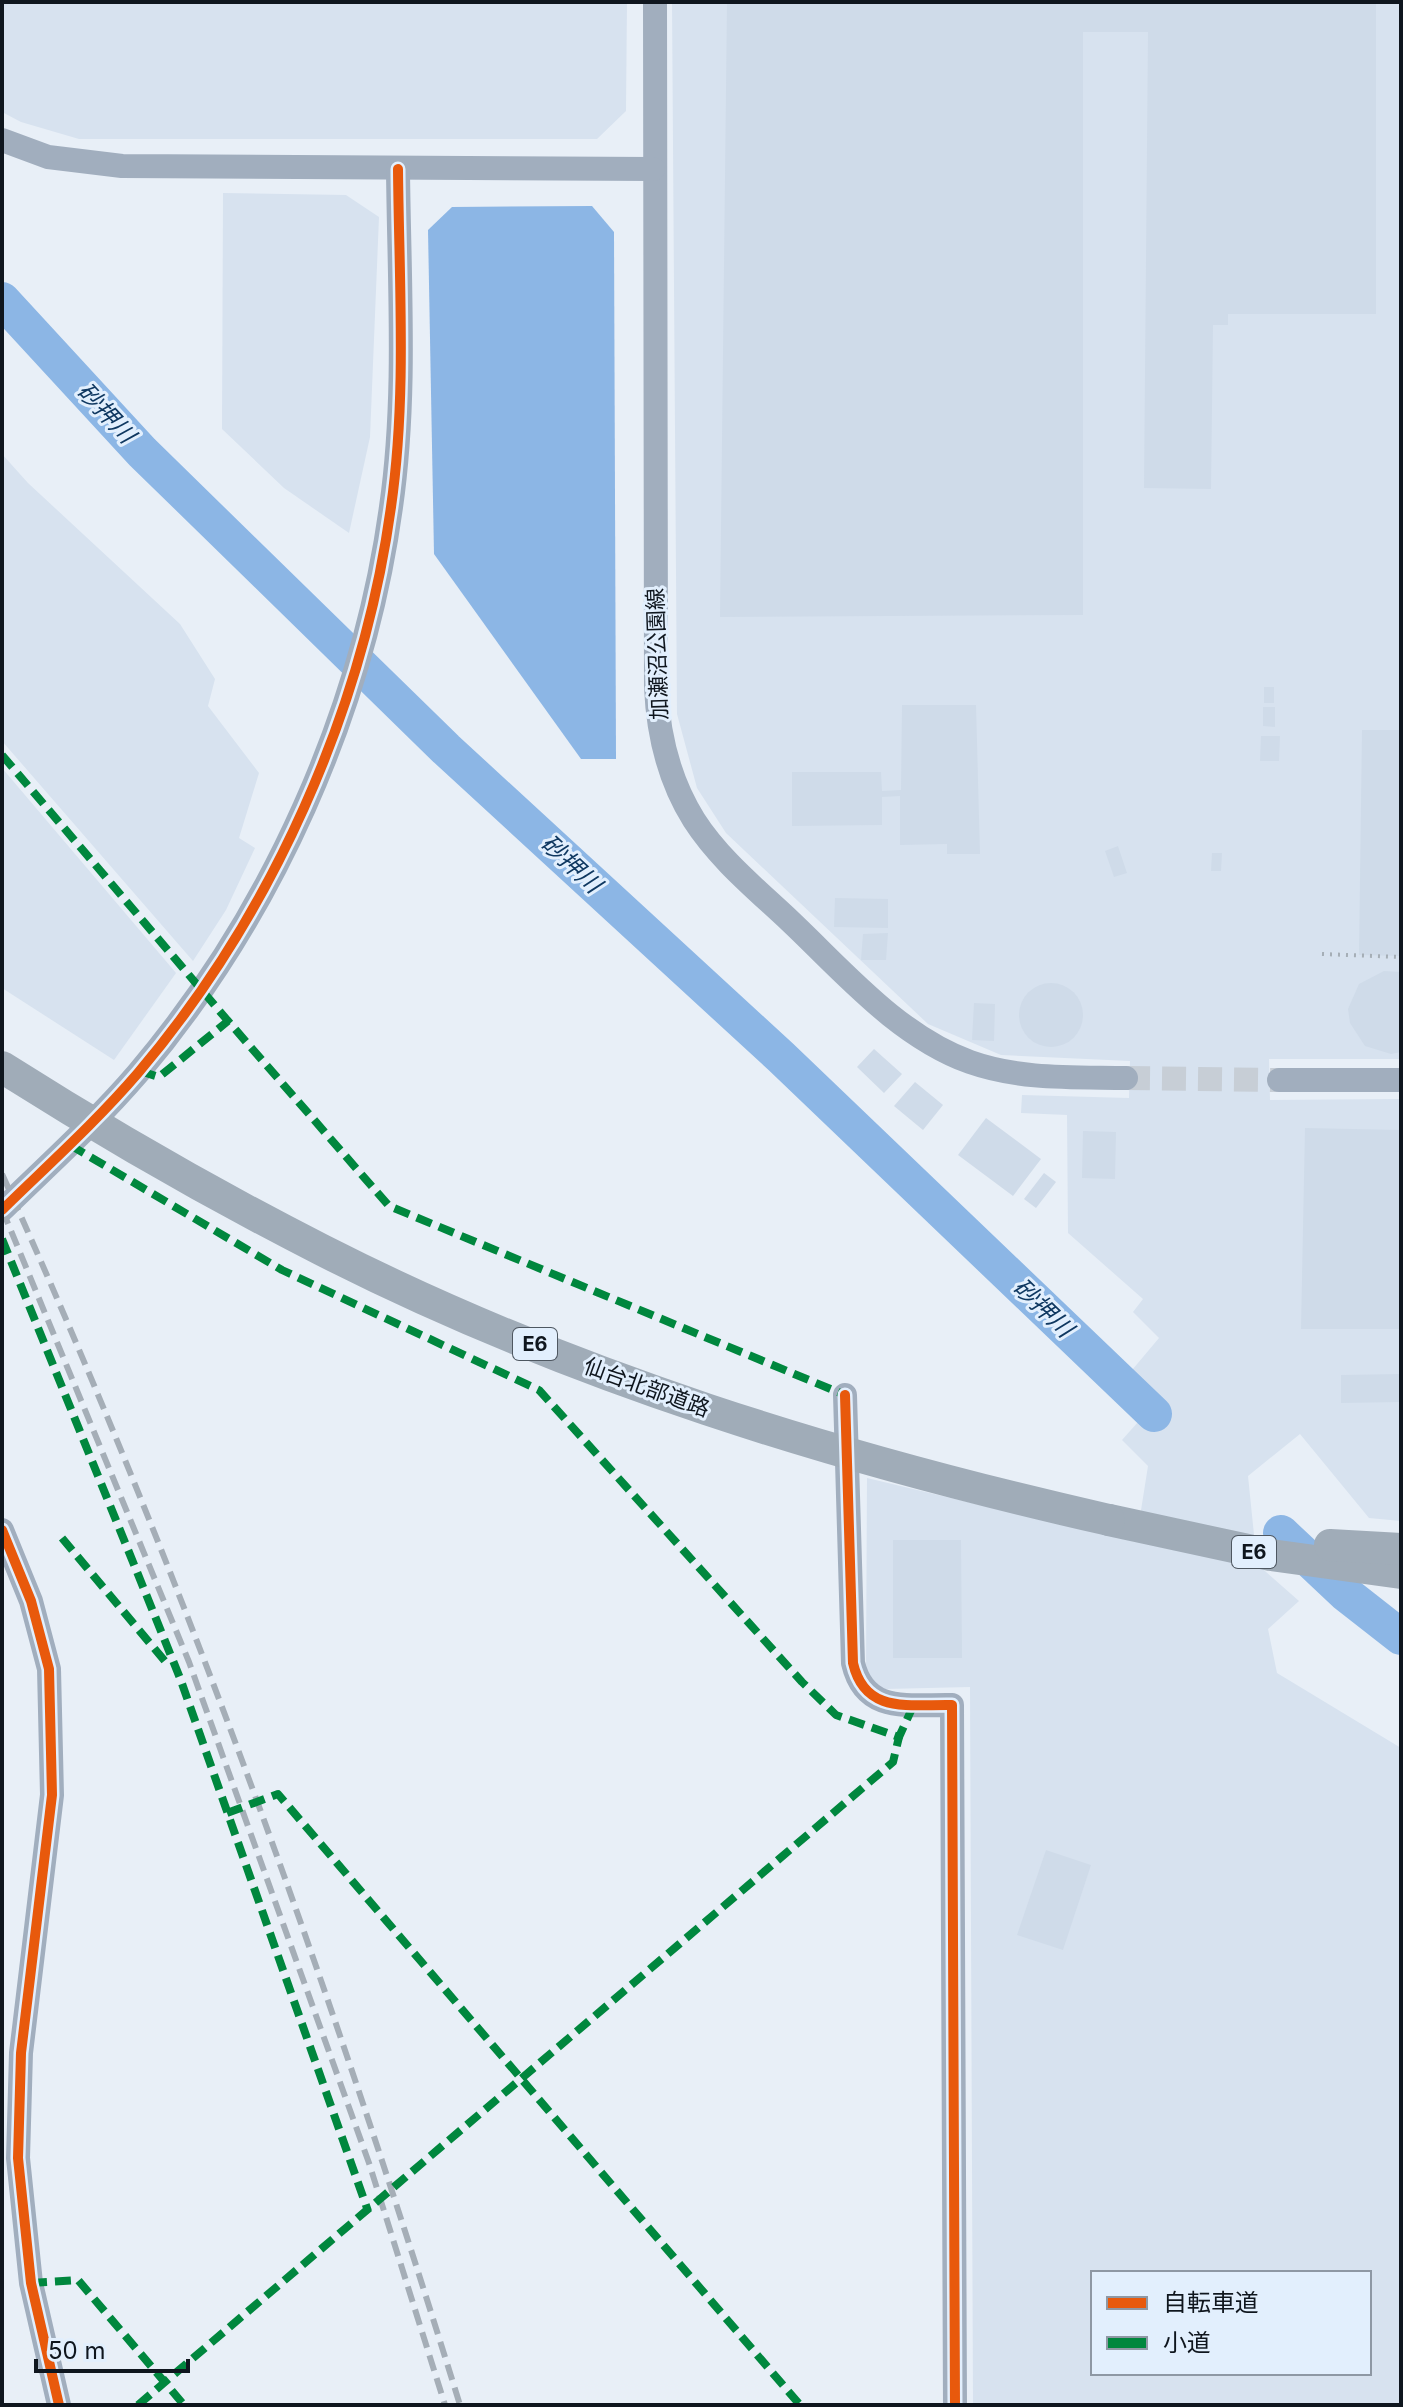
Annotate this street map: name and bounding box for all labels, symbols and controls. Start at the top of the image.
water label: 砂押川 [71,376,144,451]
street label: 加瀬沼公園線 [642,588,672,720]
water label: 砂押川 [535,828,610,901]
water label: 砂押川 [1007,1272,1081,1345]
road number: E6 [513,1328,557,1360]
street label: 仙台北部道路 [581,1352,713,1422]
road number: E6 [1232,1536,1276,1568]
legend [1091,2271,1371,2375]
text: 自転車道 [1163,2288,1259,2317]
scale bar [36,2323,188,2373]
text: 小道 [1163,2328,1211,2357]
text: 50 m [48,2336,106,2365]

